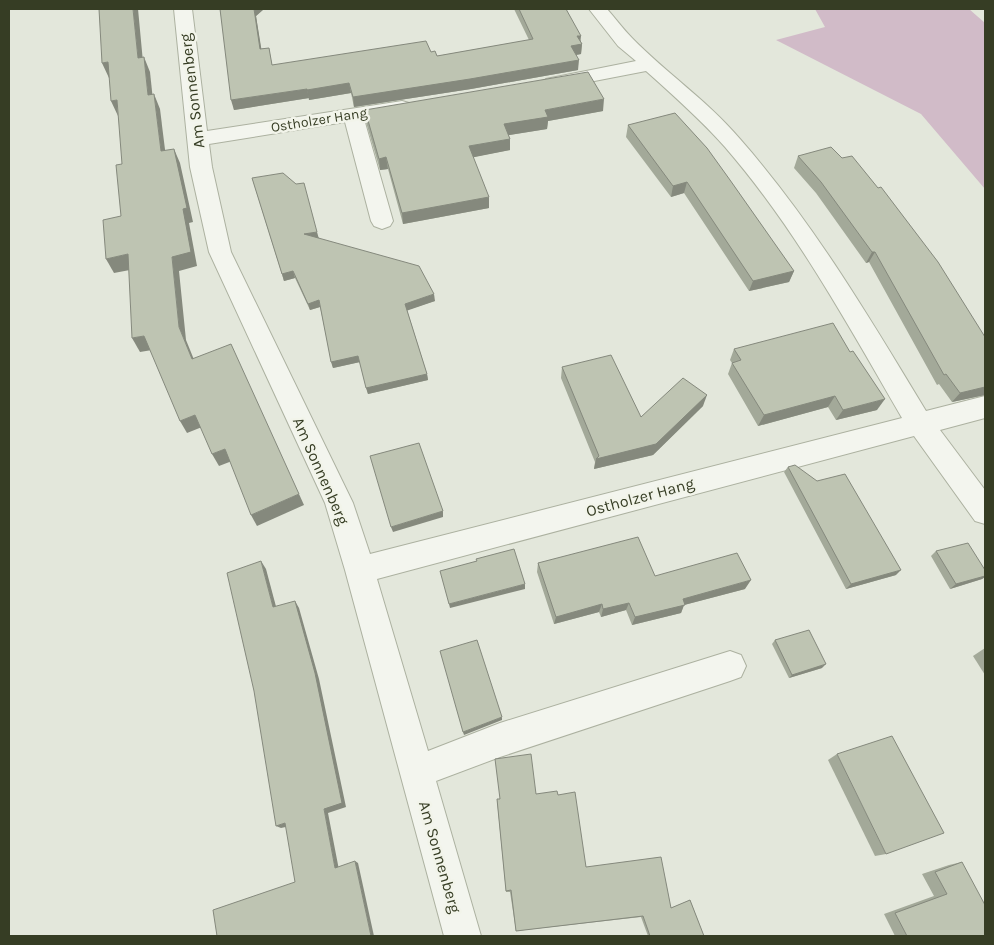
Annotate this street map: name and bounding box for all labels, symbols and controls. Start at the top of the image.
street label: Am Sonnenberg [176,32,208,150]
street label: Ostholzer Hang [270,104,368,136]
street label: Am Sonnenberg [289,414,353,528]
street label: Ostholzer Hang [584,473,696,521]
street label: Am Sonnenberg [415,799,465,915]

